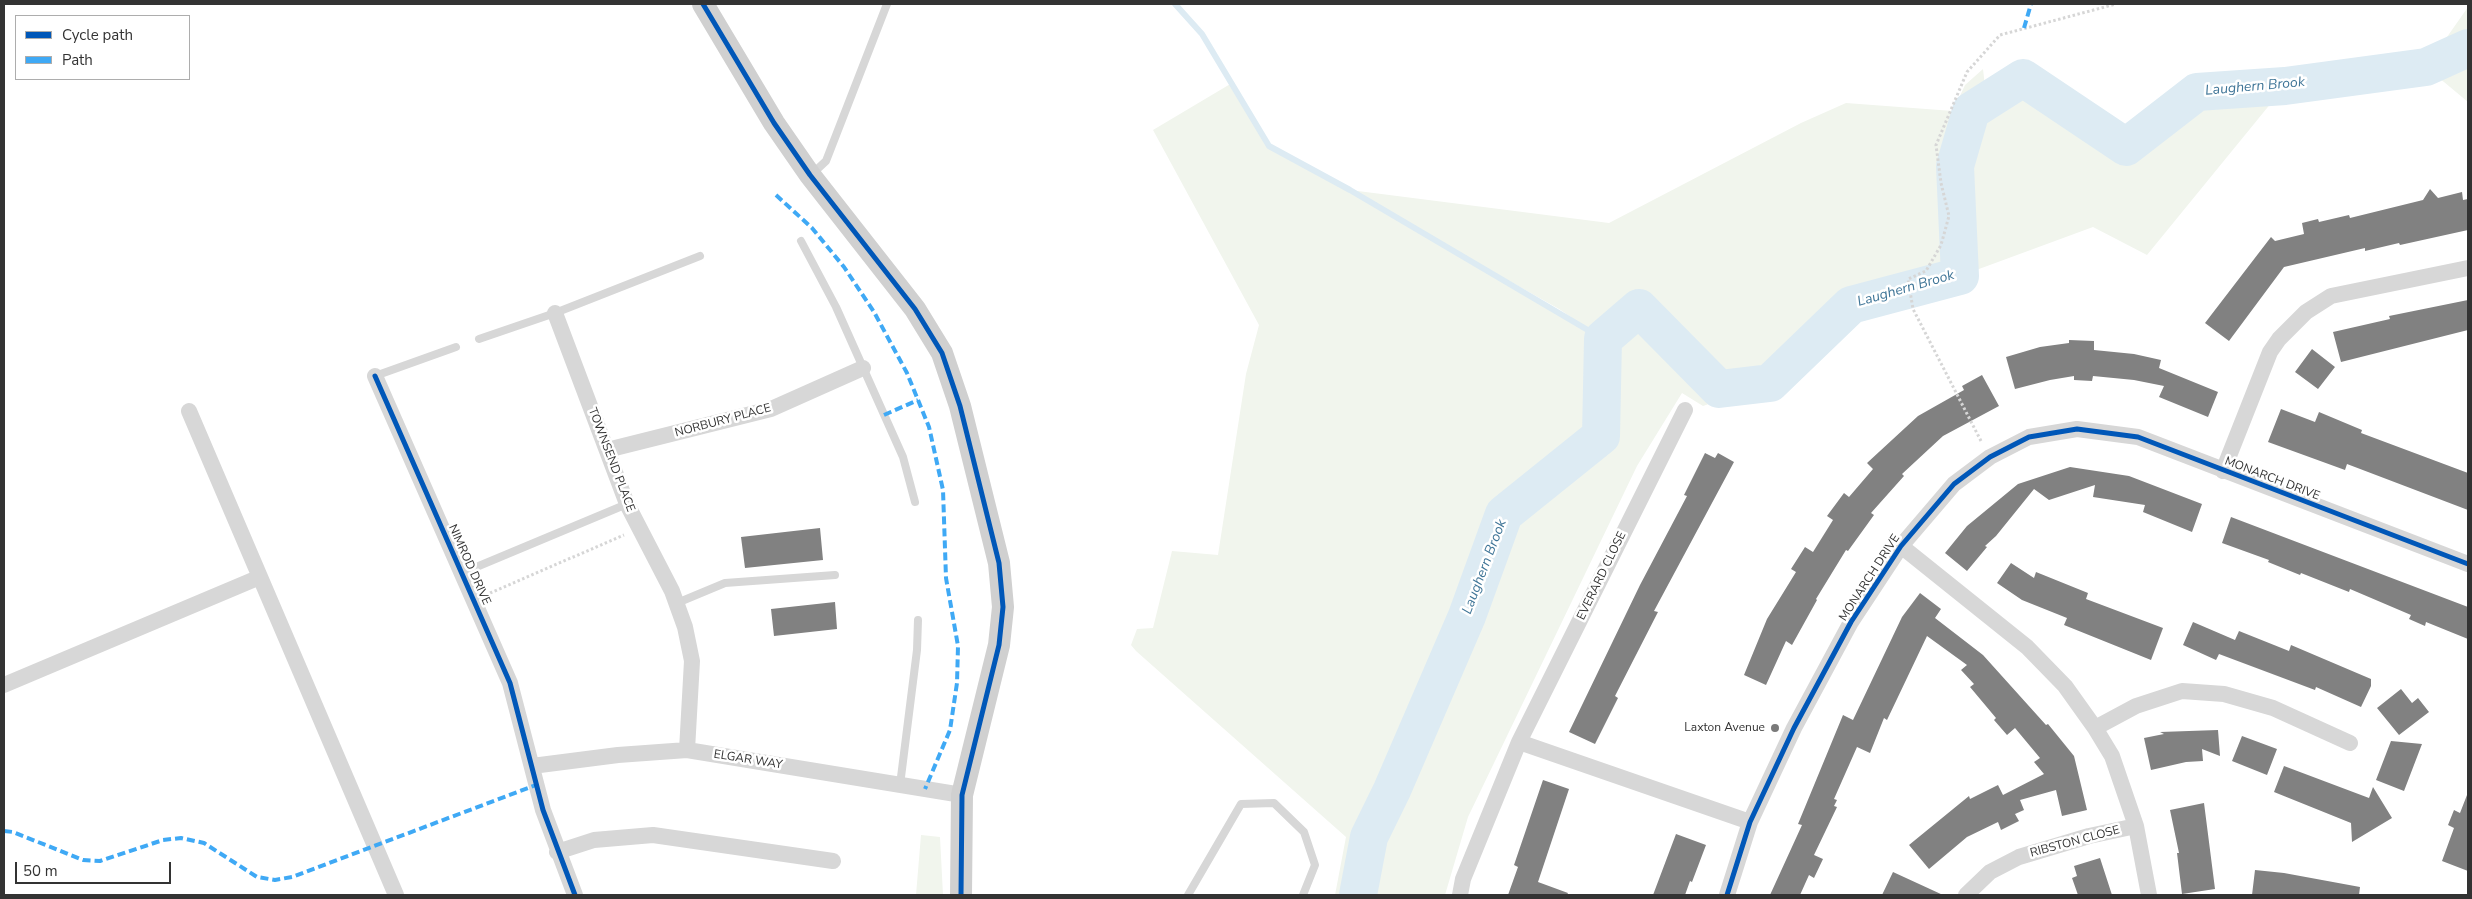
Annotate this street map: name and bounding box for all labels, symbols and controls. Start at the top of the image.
legend [15,15,190,80]
text: Cycle path [62,25,133,45]
text: Path [62,50,93,70]
water label: Laughern Brook [2204,74,2306,100]
water label: Laughern Brook [1856,267,1956,311]
street label: NORBURY PLACE [673,401,773,441]
street label: TOWNSEND PLACE [584,406,638,514]
street label: MONARCH DRIVE [2222,454,2322,504]
water label: Laughern Brook [1459,517,1511,617]
street label: NIMROD DRIVE [445,522,493,608]
street label: EVERARD CLOSE [1574,529,1630,623]
street label: MONARCH DRIVE [1837,532,1903,624]
place label: Laxton Avenue [1684,721,1765,735]
marker: Laxton Avenue [1769,722,1781,734]
street label: ELGAR WAY [713,747,783,773]
street label: RIBSTON CLOSE [2029,823,2121,861]
scale bar [18,852,174,884]
text: 50 m [23,861,58,881]

